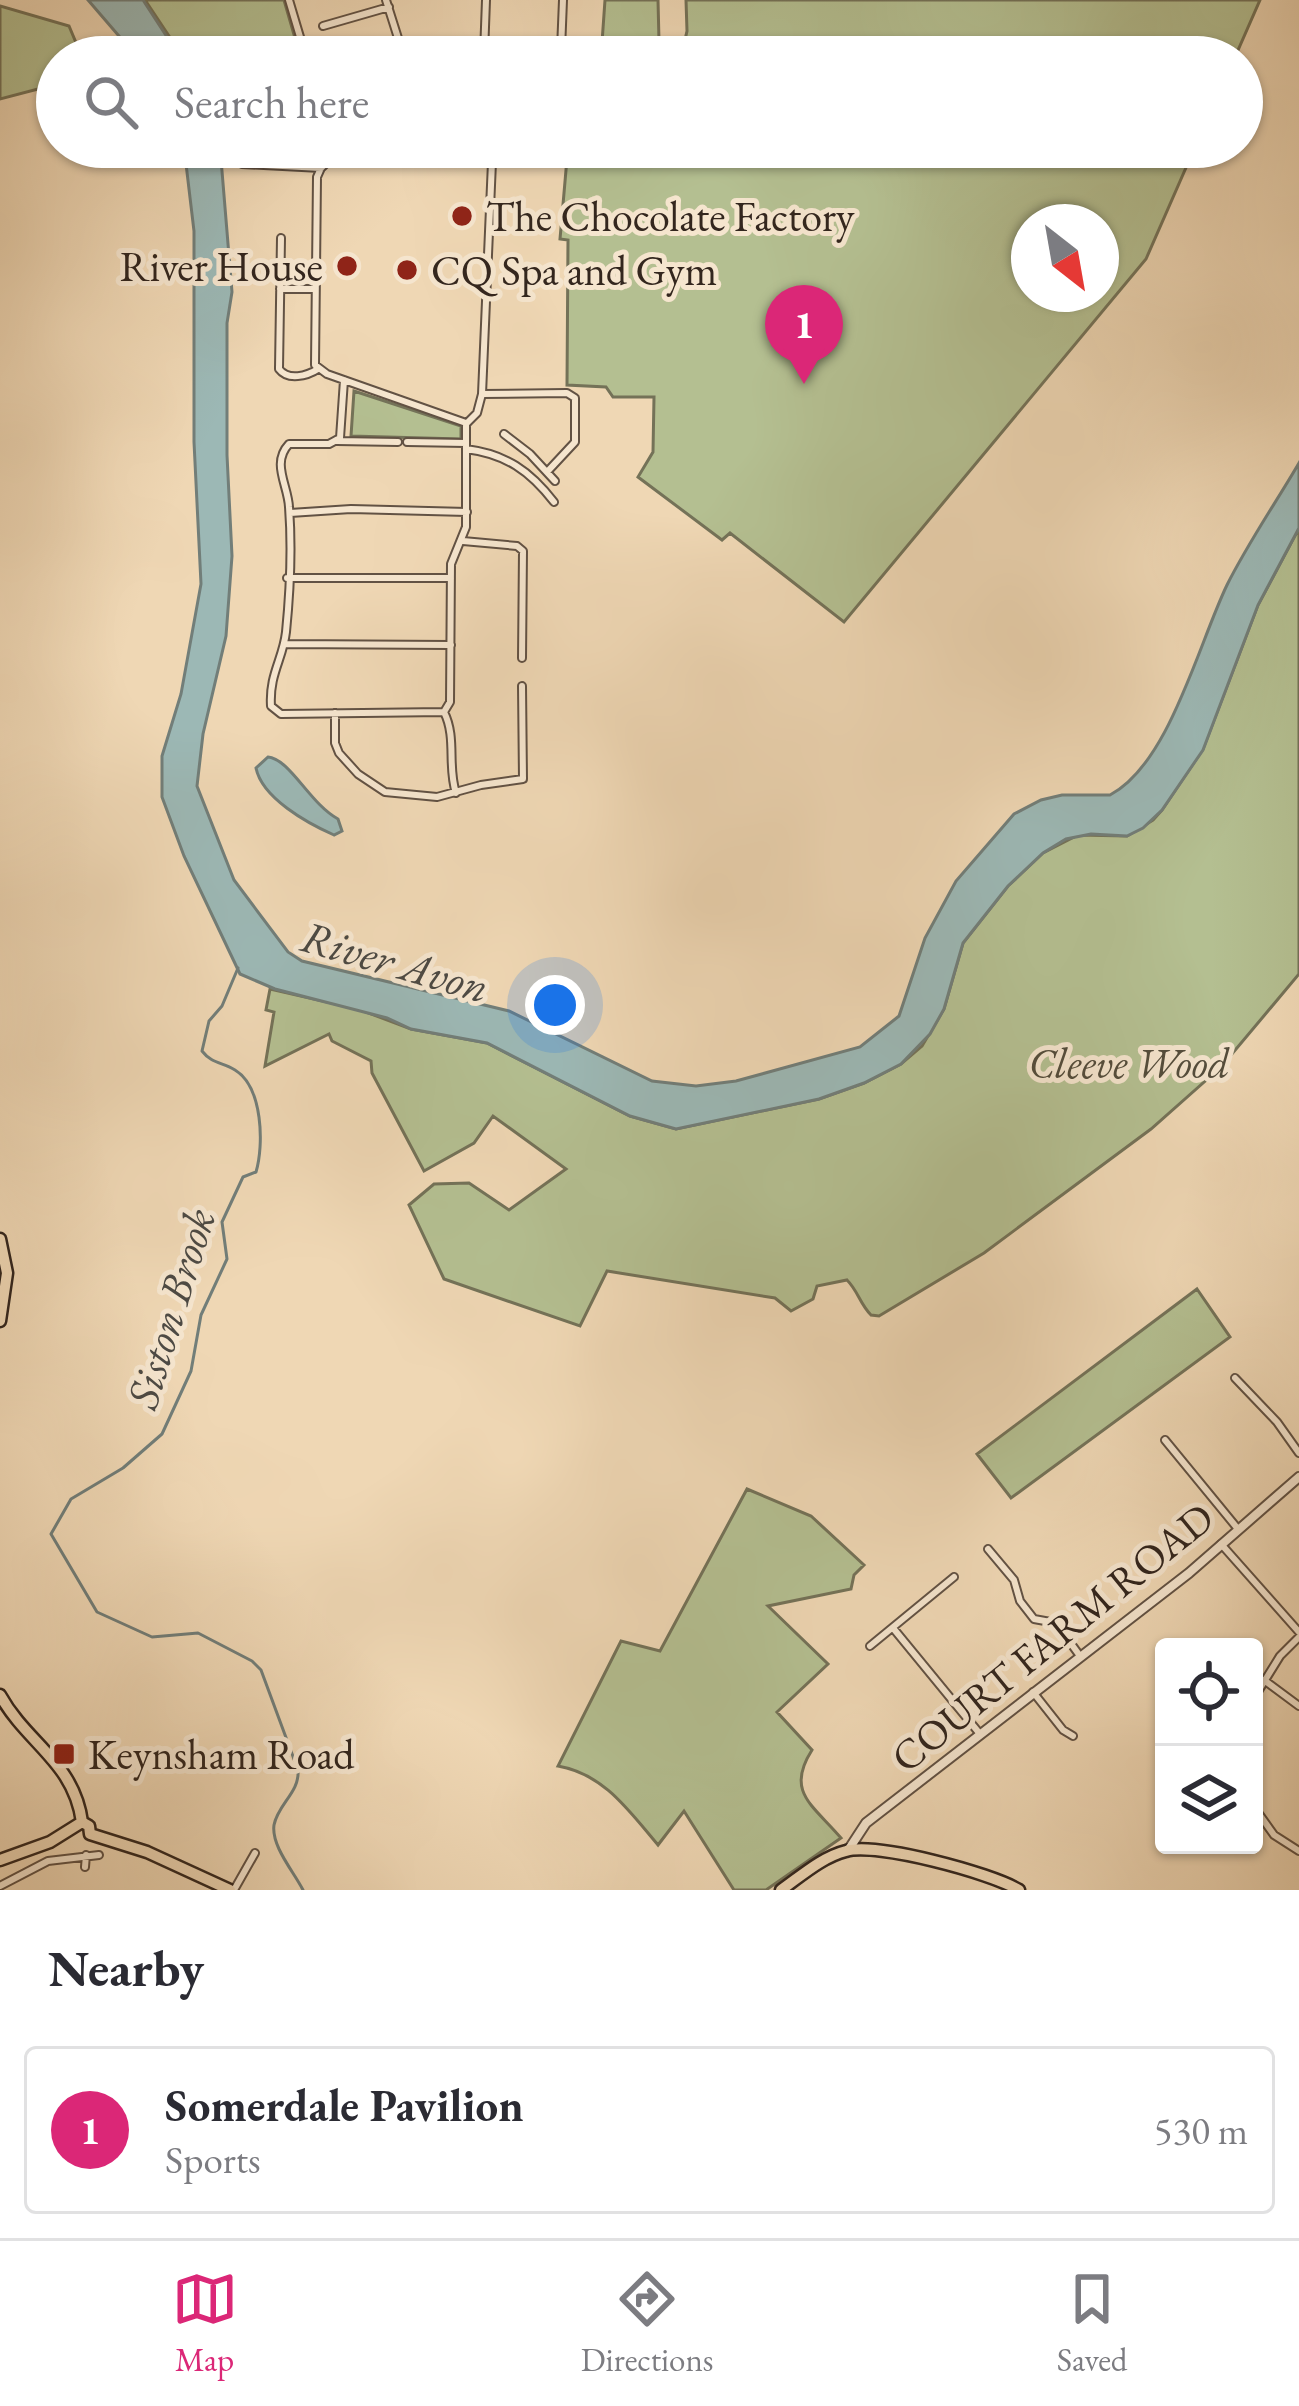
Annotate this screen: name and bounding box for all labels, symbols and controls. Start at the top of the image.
search box [36,36,1263,168]
icon: search [78,69,144,135]
text: Search here [174,73,369,131]
place label: The Chocolate Factory [486,189,855,244]
marker: The Chocolate Factory [449,203,475,229]
north arrow [1011,204,1119,312]
place label: River House [120,239,323,294]
place label: CQ Spa and Gym [431,243,717,298]
marker: River House [334,253,360,279]
marker: CQ Spa and Gym [394,257,420,283]
pin: 1 [765,285,843,384]
water label: River Avon [294,907,496,1015]
your location [525,975,585,1035]
park label: Cleeve Wood [1029,1036,1230,1091]
water label: Siston Brook [112,1201,228,1416]
street label: COURT FARM ROAD [879,1490,1225,1785]
map controls [1155,1638,1263,1854]
button: locate [1155,1638,1263,1746]
place label: Keynsham Road [88,1727,355,1782]
marker: Keynsham Road [51,1741,77,1767]
button: layers [1155,1746,1263,1854]
text: Nearby [48,1935,204,2001]
text: Somerdale Pavilion [165,2076,524,2134]
text: 1 [80,2105,100,2156]
text: 530 m [1154,2105,1248,2156]
text: Sports [165,2134,261,2185]
tab: Map [172,2266,238,2381]
tab: Directions [581,2266,714,2381]
tab: Saved [1057,2266,1127,2381]

